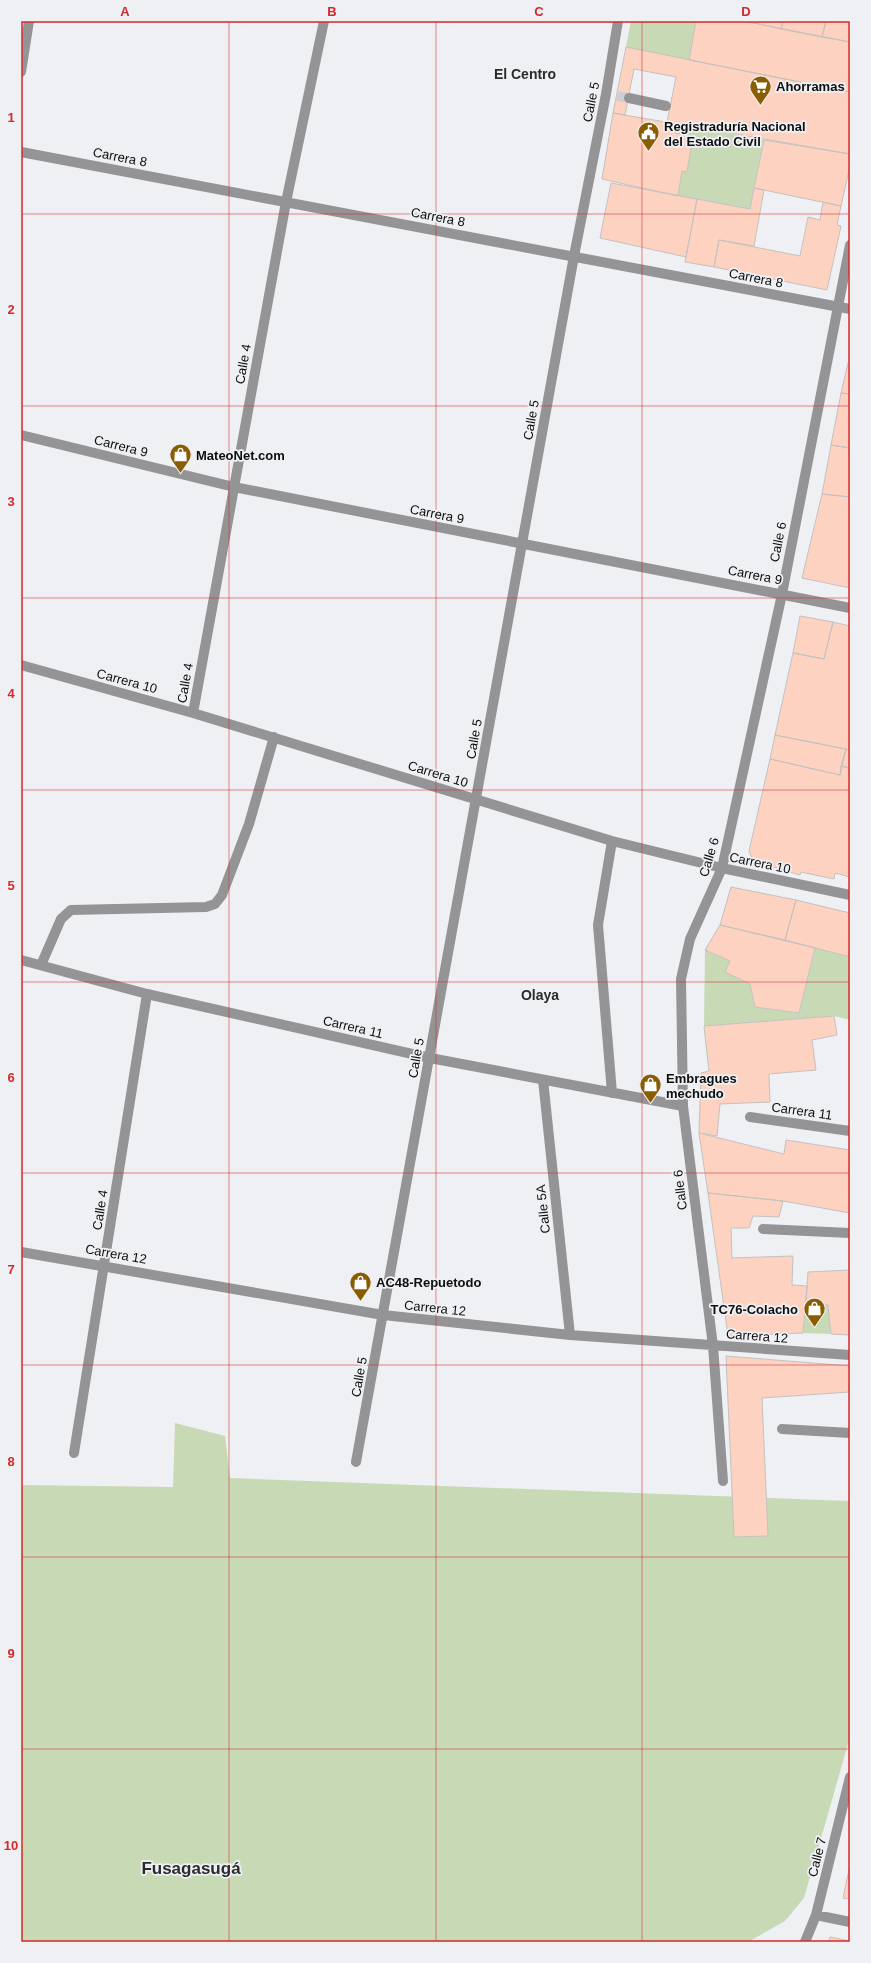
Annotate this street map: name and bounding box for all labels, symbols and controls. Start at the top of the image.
text: A [120,4,130,19]
text: B [327,4,337,19]
text: C [534,4,544,19]
text: D [741,4,751,19]
district label: El Centro [494,66,556,82]
supermarket icon: Ahorramas [747,73,773,106]
place label: Ahorramas [776,79,845,94]
street label: Calle 5 [580,81,602,123]
text: 1 [7,110,15,125]
place label: Registraduría Nacional del Estado Civil [664,119,806,149]
public building icon: Registraduría Nacional del Estado Civil [635,120,661,153]
street label: Carrera 8 [92,144,148,170]
street label: Carrera 8 [410,204,466,230]
street label: Carrera 8 [728,265,784,291]
text: 2 [7,302,15,317]
street label: Calle 4 [232,343,254,385]
street label: Calle 5 [520,399,542,441]
street label: Carrera 9 [93,432,149,460]
shop icon: MateoNet.com [167,442,193,475]
place label: MateoNet.com [196,448,285,463]
text: 3 [7,494,15,509]
street label: Carrera 9 [409,501,465,527]
street label: Calle 6 [767,521,789,563]
street label: Carrera 9 [727,562,783,588]
street label: Calle 4 [174,662,196,704]
street label: Carrera 10 [95,666,159,696]
text: 4 [7,686,15,701]
street label: Calle 5 [463,718,485,760]
street label: Carrera 10 [406,758,470,790]
street label: Calle 6 [696,835,722,879]
street label: Carrera 10 [728,849,792,877]
text: 5 [7,878,15,893]
district label: Olaya [521,987,559,1003]
street label: Carrera 11 [322,1013,384,1041]
street label: Calle 5 [405,1037,427,1079]
text: 6 [7,1070,15,1085]
place label: Embragues mechudo [666,1071,737,1101]
shop icon: Embragues mechudo [637,1072,663,1105]
street label: Carrera 11 [771,1099,833,1123]
street label: Calle 6 [670,1169,690,1211]
street label: Calle 5A [533,1183,553,1234]
street label: Calle 4 [89,1189,111,1231]
street label: Carrera 12 [84,1241,148,1267]
text: 7 [7,1262,15,1277]
shop icon: AC48-Repuetodo [348,1269,374,1302]
place label: AC48-Repuetodo [376,1275,482,1290]
shop icon: TC76-Colacho [801,1296,827,1329]
street label: Carrera 12 [403,1297,467,1319]
place label: TC76-Colacho [711,1302,798,1317]
street label: Carrera 12 [725,1326,789,1346]
street label: Calle 5 [348,1356,370,1398]
text: 8 [7,1454,15,1469]
text: 9 [7,1646,15,1661]
street label: Calle 7 [805,1836,829,1878]
text: 10 [4,1838,18,1853]
district label: Fusagasugá [141,1859,241,1878]

